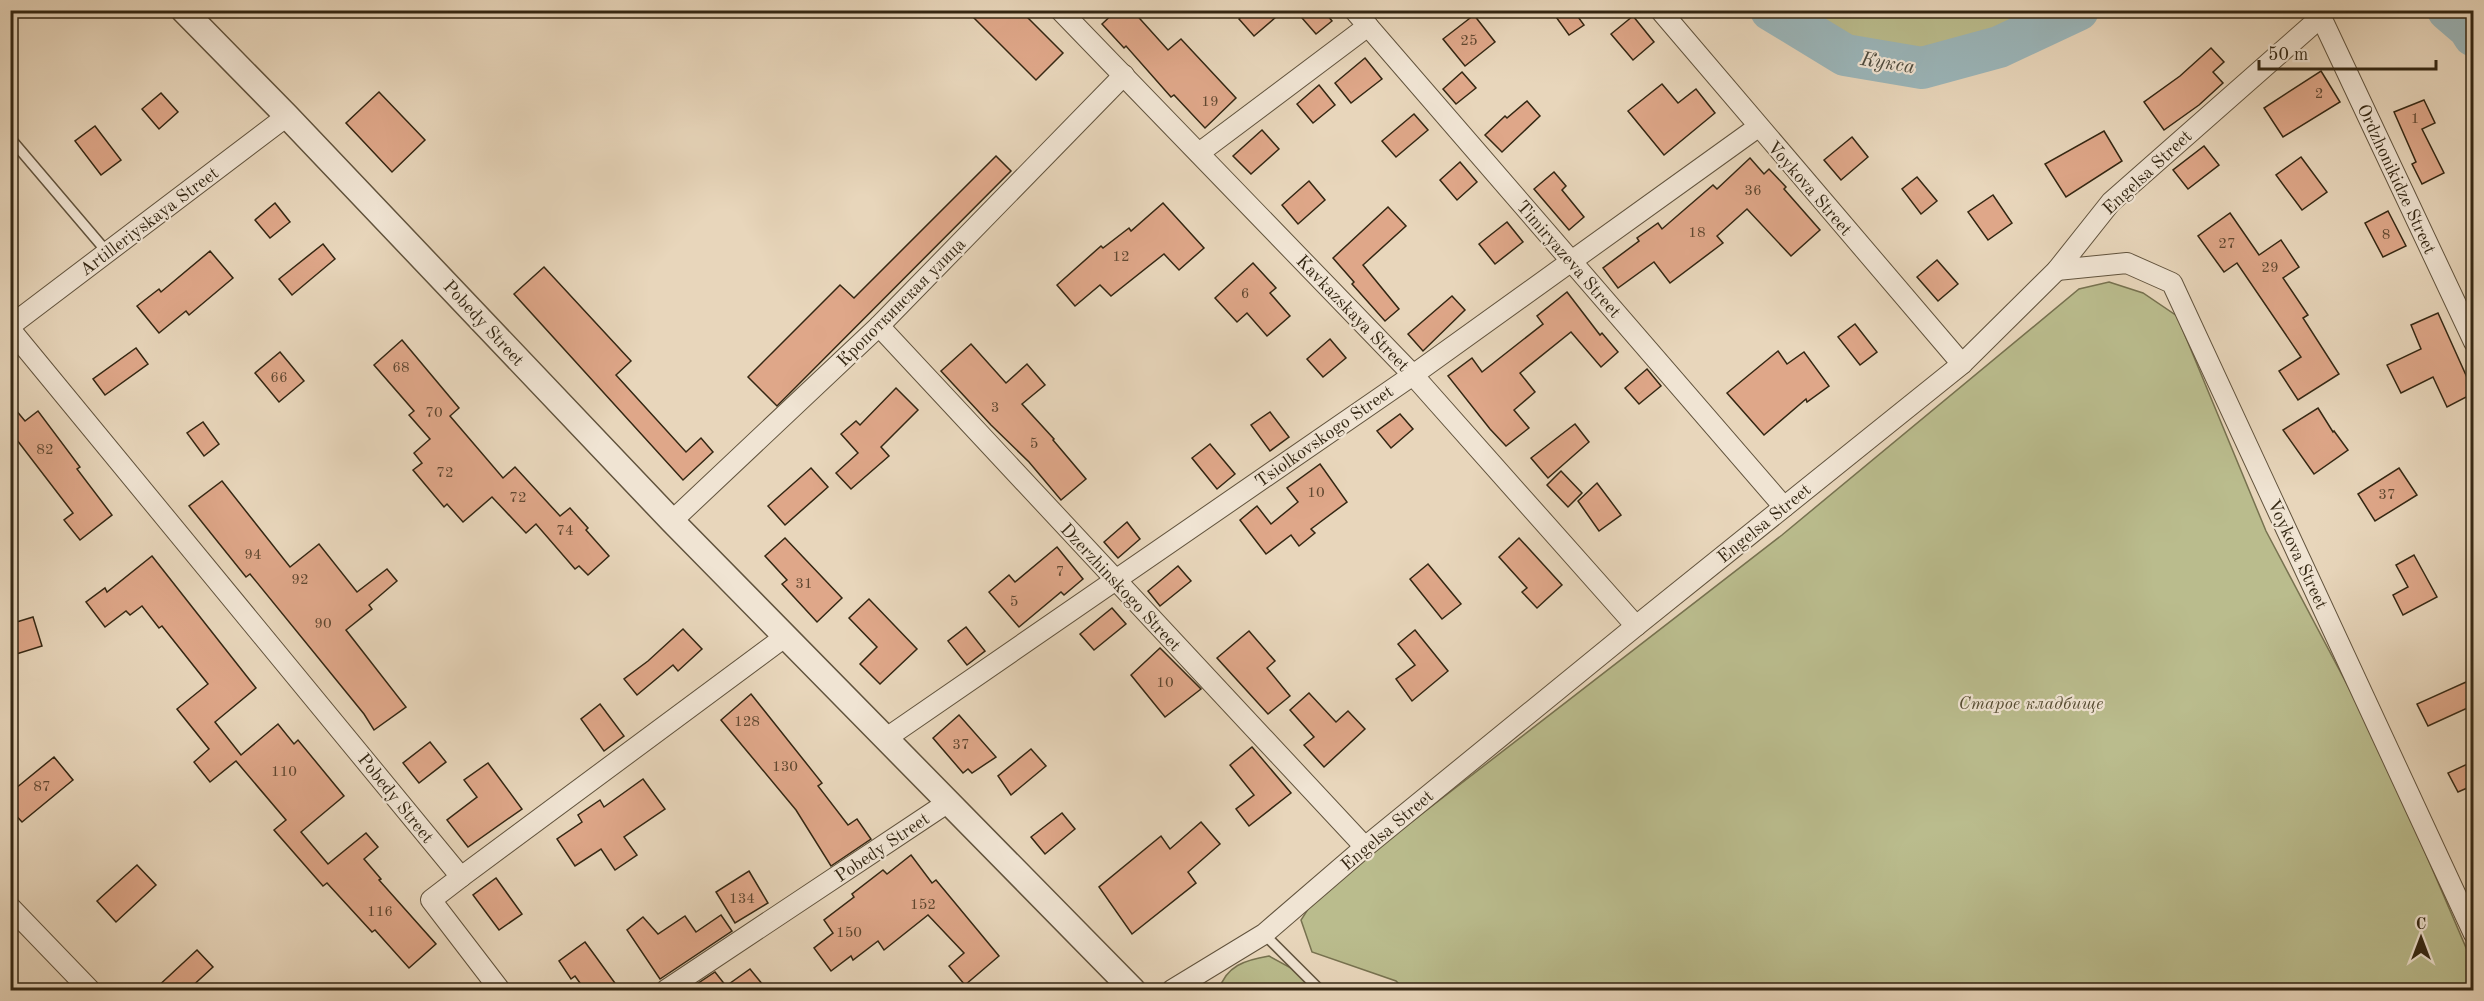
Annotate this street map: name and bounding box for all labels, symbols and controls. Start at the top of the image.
scale bar [2259,33,2436,71]
house number: 25 [1460,34,1478,49]
text: 50 m [2268,46,2308,64]
water label: Кукса [1858,50,1916,78]
house number: 2 [2315,87,2323,102]
house number: 19 [1201,95,1219,110]
street label: Ordzhonikidze Street [2353,102,2439,257]
house number: 1 [2411,112,2419,127]
street label: Engelsa Street [2100,127,2196,218]
street label: Voykova Street [1763,138,1855,239]
street label: Artilleriyskaya Street [77,164,222,280]
house number: 36 [1744,184,1762,199]
street label: Timiryazeva Street [1513,198,1624,322]
house number: 18 [1688,226,1706,241]
house number: 8 [2382,228,2390,243]
street label: Кропоткинская улица [834,235,969,370]
house number: 27 [2218,237,2236,252]
house number: 12 [1112,250,1130,265]
street label: Kavkazskaya Street [1292,252,1412,375]
house number: 29 [2261,261,2279,276]
street label: Pobedy Street [439,278,527,370]
house number: 6 [1241,287,1249,302]
house number: 68 [392,361,410,376]
house number: 66 [270,371,288,386]
street label: Tsiolkovskogo Street [1252,382,1397,491]
house number: 3 [991,401,999,416]
house number: 70 [425,406,443,421]
house number: 5 [1030,437,1038,452]
house number: 82 [36,443,54,458]
house number: 72 [436,466,454,481]
street label: Engelsa Street [1714,481,1815,567]
house number: 10 [1307,486,1325,501]
house number: 37 [2378,488,2396,503]
house number: 72 [509,491,527,506]
street label: Voykova Street [2264,497,2330,612]
street label: Dzerzhinskogo Street [1057,520,1184,655]
house number: 74 [556,524,574,539]
house number: 94 [244,548,262,563]
house number: 7 [1056,565,1064,580]
house number: 92 [291,573,309,588]
house number: 31 [795,577,813,592]
house number: 5 [1010,595,1018,610]
house number: 90 [314,617,332,632]
house number: 10 [1156,676,1174,691]
park label: Старое кладбище [1959,695,2103,713]
house number: 128 [734,715,760,730]
house number: 37 [952,738,970,753]
street label: Pobedy Street [354,750,437,847]
house number: 130 [772,760,798,775]
house number: 110 [271,765,297,780]
house number: 87 [33,780,51,795]
street label: Engelsa Street [1338,787,1437,874]
street label: Pobedy Street [832,810,933,886]
house number: 134 [729,892,755,907]
house number: 152 [910,898,936,913]
house number: 116 [367,905,393,920]
north arrow [2391,908,2451,968]
text: С [2416,917,2426,933]
house number: 150 [836,926,862,941]

